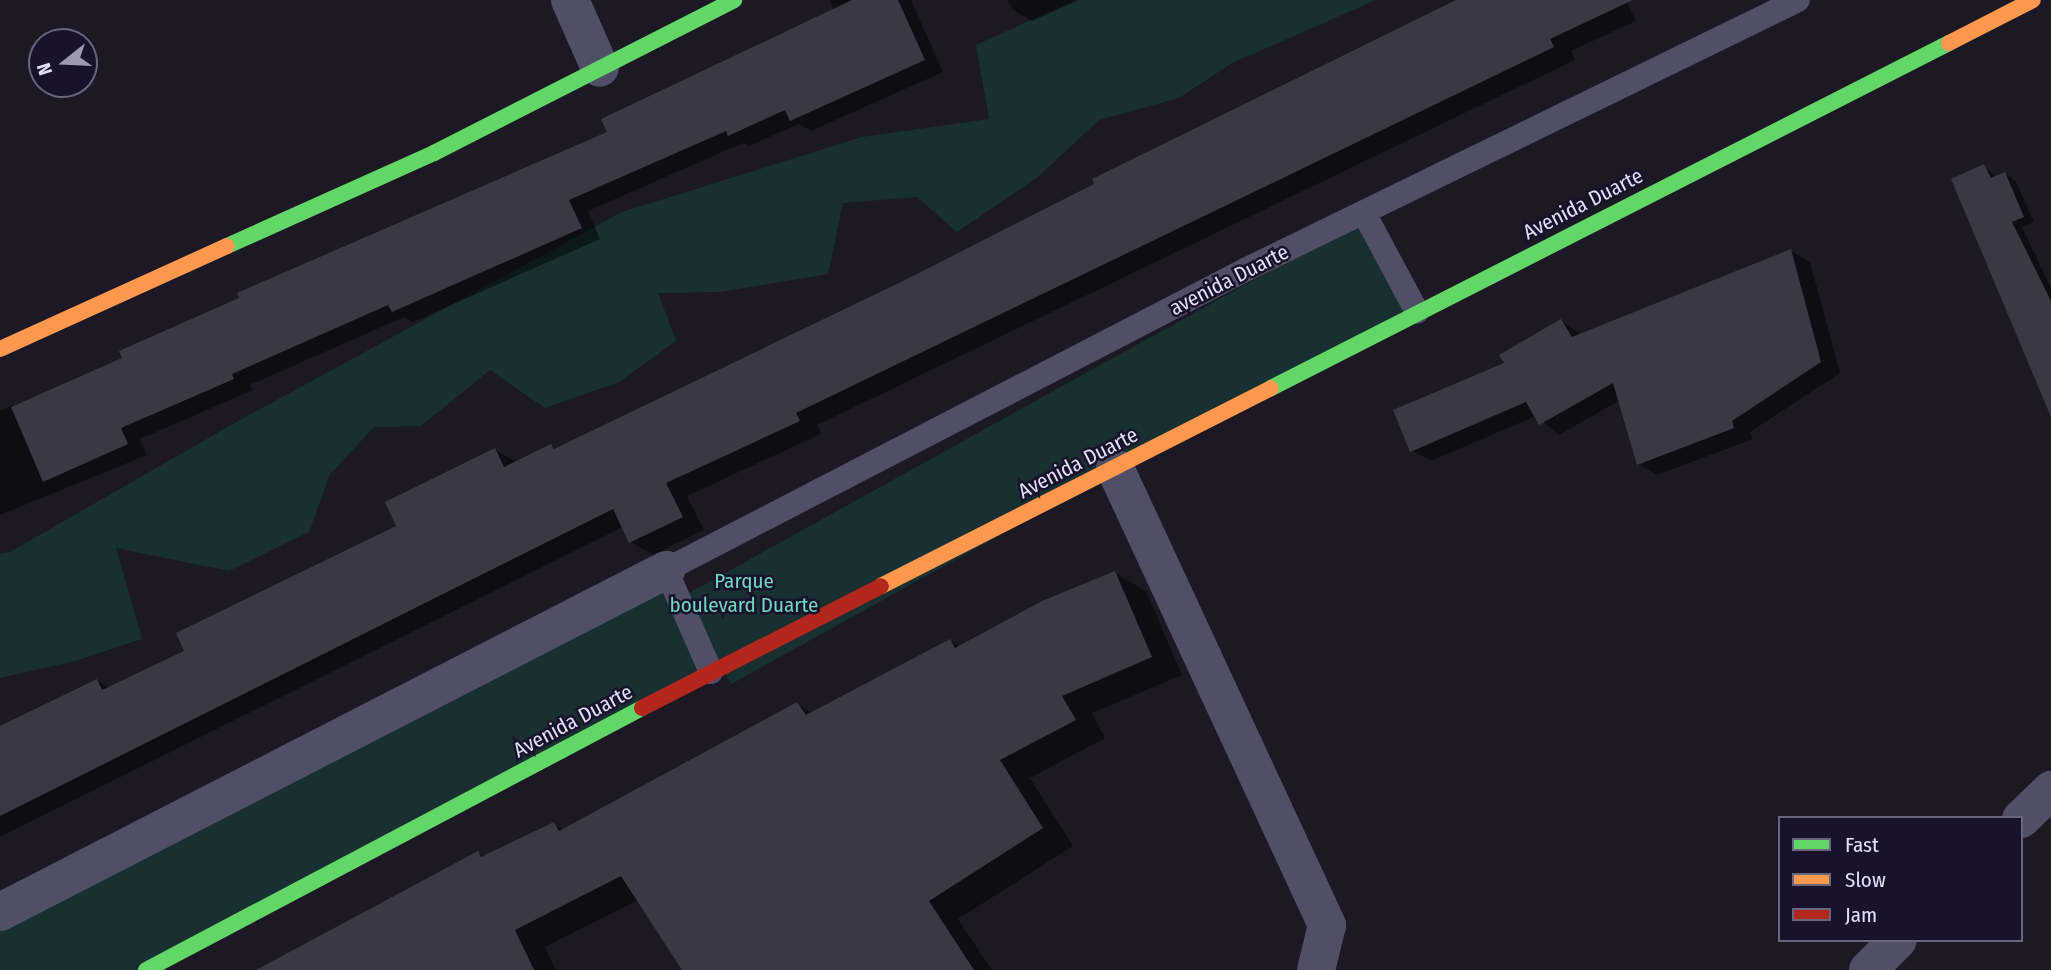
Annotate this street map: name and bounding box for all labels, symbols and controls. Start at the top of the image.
north arrow [28,28,98,98]
text: N [32,60,57,78]
street label: Avenida Duarte [1519,163,1647,245]
street label: avenida Duarte [1165,239,1293,321]
street label: Avenida Duarte [1014,422,1142,504]
park label: Parque boulevard Duarte [670,568,818,618]
street label: Avenida Duarte [509,679,637,763]
legend [1778,816,2023,942]
text: Fast [1845,832,1879,858]
text: Slow [1845,867,1886,893]
text: Jam [1845,902,1877,928]

